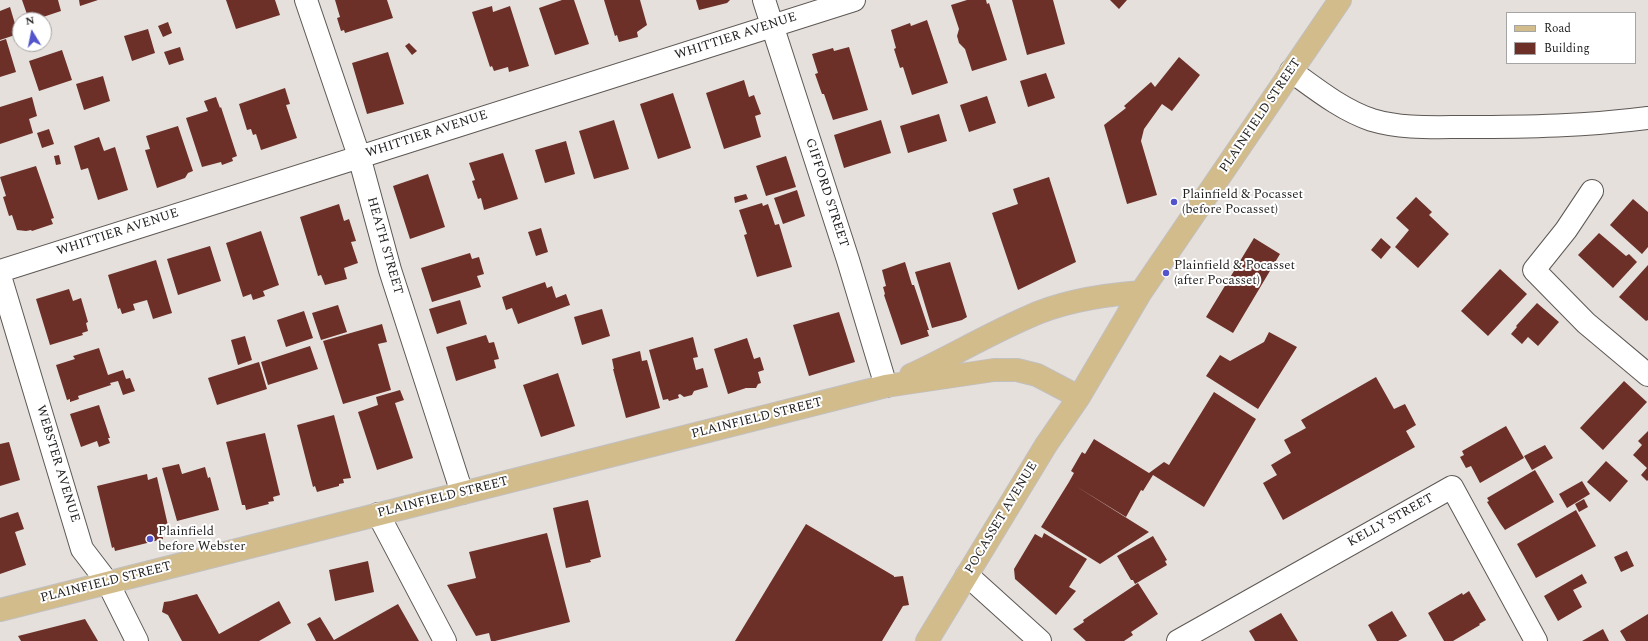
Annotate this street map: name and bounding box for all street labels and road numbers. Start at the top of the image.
street label: WHITTIER AVENUE [673,10,799,64]
street label: PLAINFIELD STREET [1217,56,1305,176]
street label: WHITTIER AVENUE [364,108,490,162]
street label: GIFFORD STREET [801,137,851,249]
street label: HEATH STREET [363,195,405,297]
street label: WHITTIER AVENUE [55,206,181,260]
street label: PLAINFIELD STREET [690,395,824,443]
street label: WEBSTER AVENUE [32,404,82,524]
street label: POCASSET AVENUE [962,459,1042,577]
street label: PLAINFIELD STREET [376,474,510,522]
street label: KELLY STREET [1345,491,1437,551]
street label: PLAINFIELD STREET [39,559,173,607]

